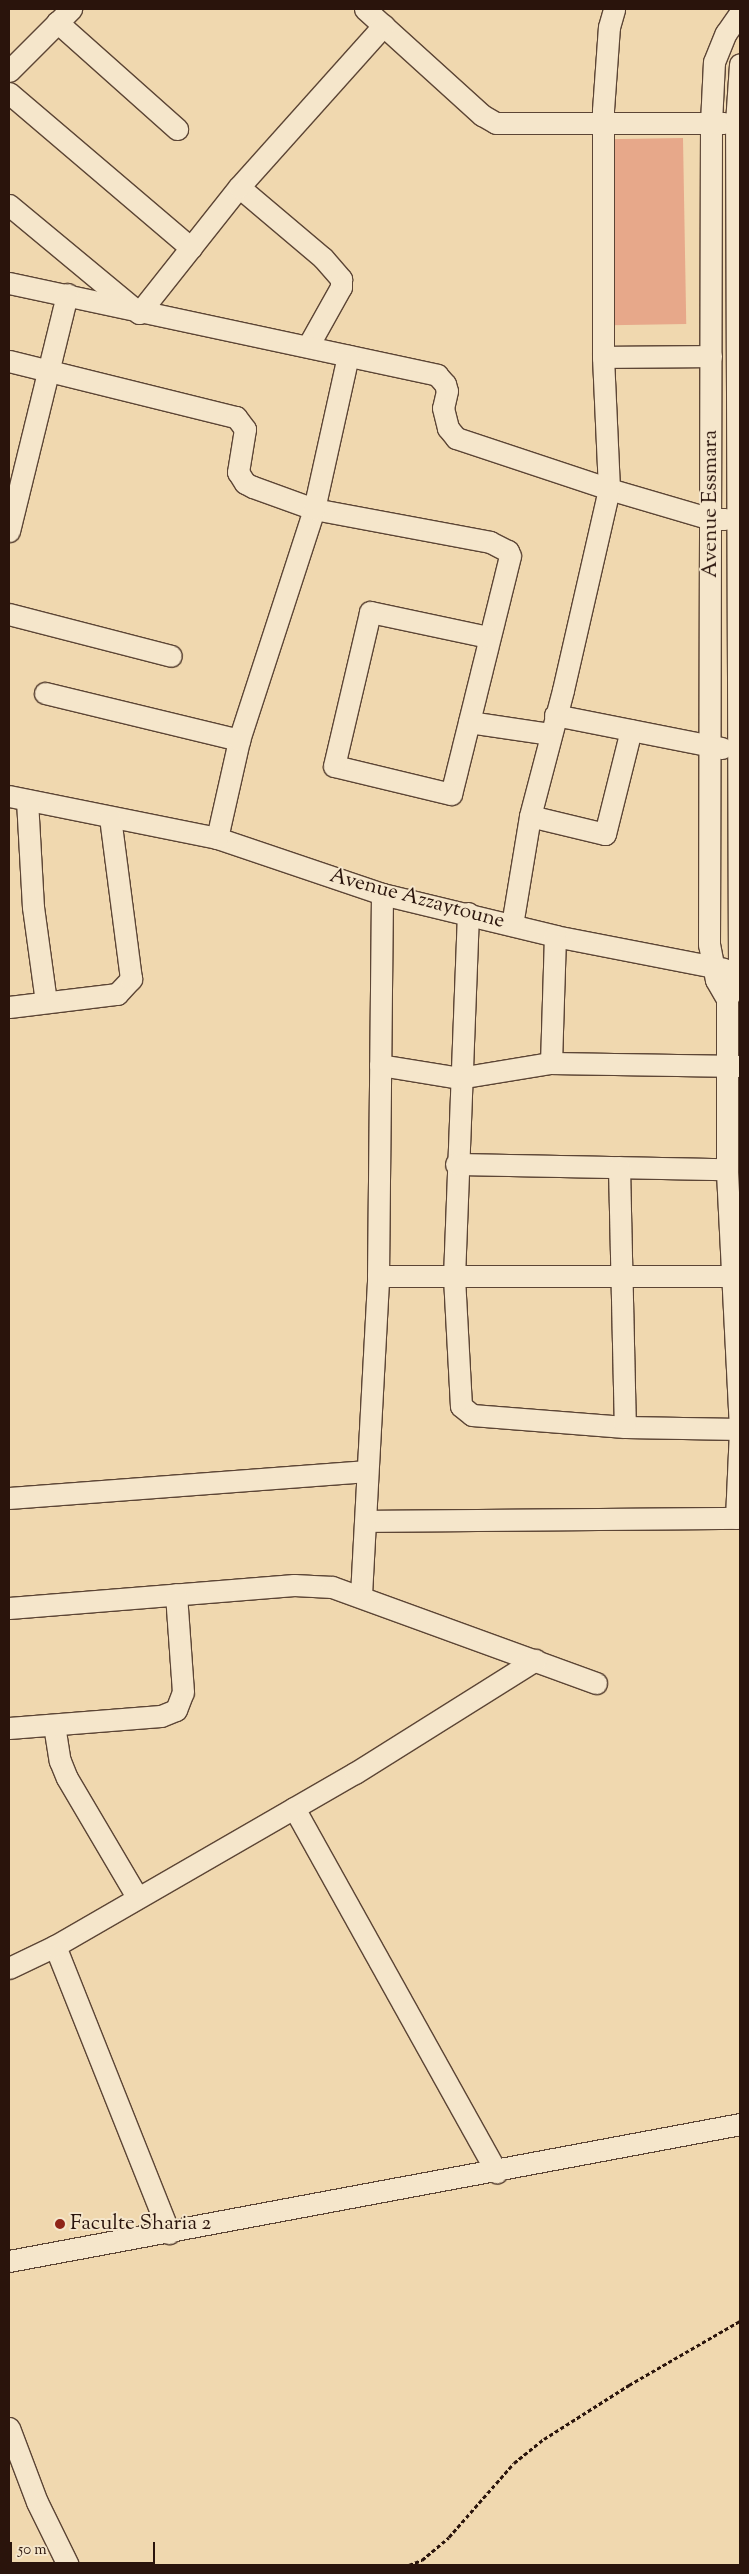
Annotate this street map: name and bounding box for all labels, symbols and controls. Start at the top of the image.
street label: Avenue Essmara [698,430,724,578]
street label: Avenue Azzaytoune [327,864,507,934]
place label: Faculte Sharia 2 [70,2211,211,2237]
marker: Faculte Sharia 2 [54,2218,66,2230]
scale bar [12,2532,158,2564]
text: 50 m [18,2540,47,2561]

